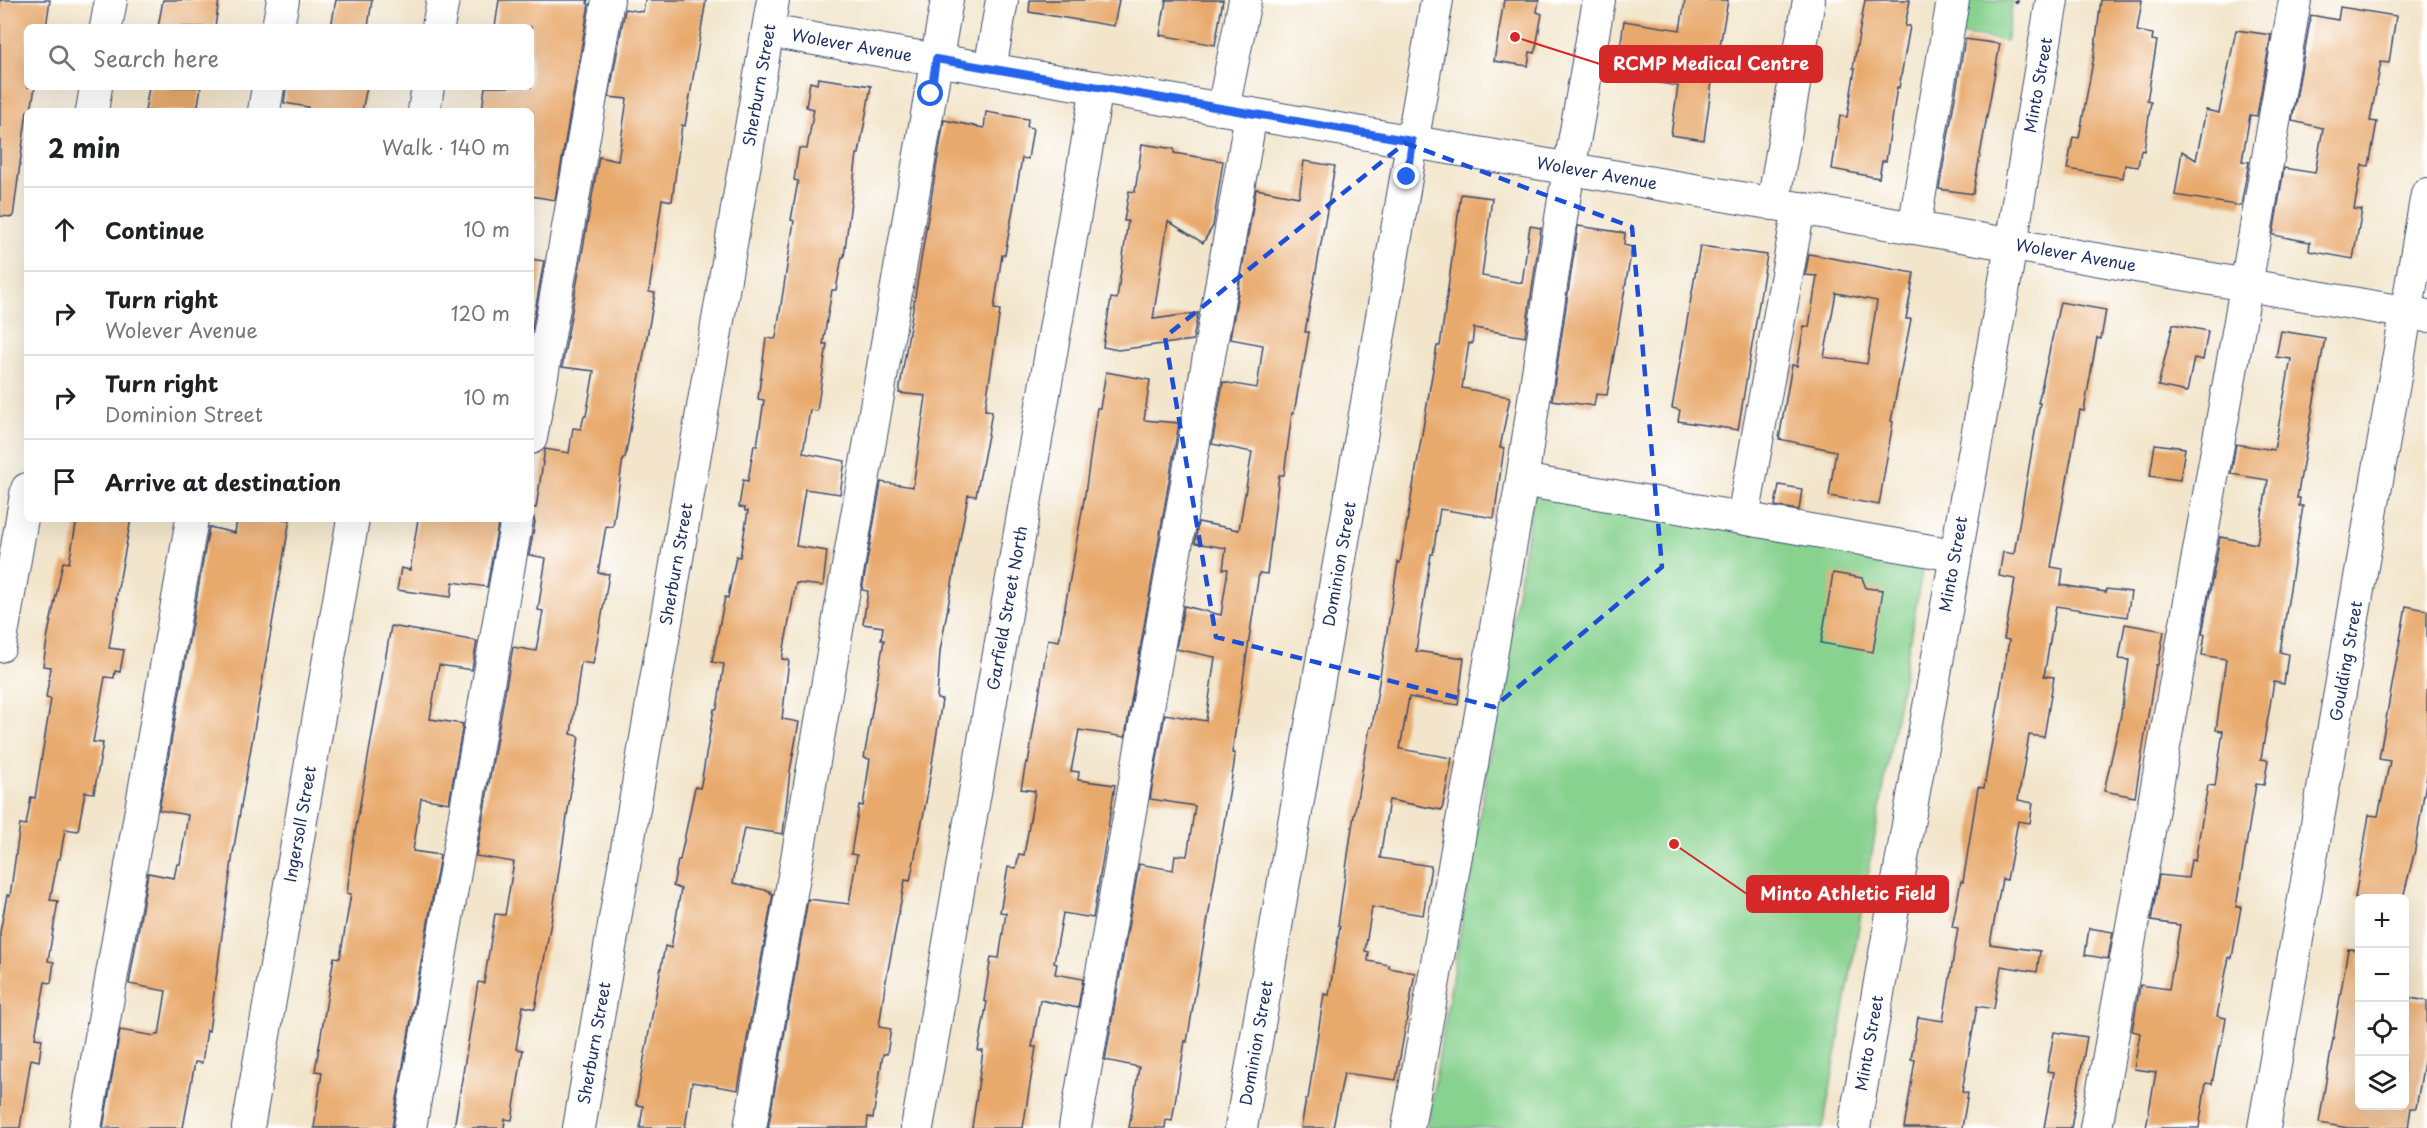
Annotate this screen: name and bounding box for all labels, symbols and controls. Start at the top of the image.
street label: Sherburn Street [735,21,781,148]
street label: Wolever Avenue [790,22,914,66]
search box [24,24,534,90]
street label: Minto Street [2017,35,2057,135]
icon: search [45,41,78,74]
text: Search here [93,41,219,74]
callout: RCMP Medical Centre [1600,46,1822,82]
text: RCMP Medical Centre [1613,49,1809,76]
route start [917,80,943,106]
text: 2 min [48,128,121,167]
text: Walk · 140 m [382,132,510,162]
street label: Wolever Avenue [1535,150,1659,194]
route end [1393,163,1419,189]
icon: ahead [48,213,81,246]
text: Continue [105,213,204,246]
text: 10 m [463,214,510,244]
street label: Wolever Avenue [2014,232,2138,276]
text: Turn right [105,282,218,315]
icon: right [48,297,81,330]
text: 120 m [451,298,510,328]
text: Wolever Avenue [105,315,258,345]
text: Turn right [105,366,218,399]
icon: right [48,381,81,414]
text: 10 m [463,382,510,412]
text: Dominion Street [105,399,263,429]
icon: arrive [48,465,81,498]
text: Arrive at destination [105,465,341,498]
street label: Dominion Street [1315,499,1361,628]
street label: Sherburn Street [652,500,698,627]
street label: Minto Street [1932,514,1972,614]
street label: Garfield Street North [980,524,1032,692]
street label: Goulding Street [2323,598,2367,723]
street label: Ingersoll Street [277,763,321,884]
callout: Minto Athletic Field [1747,876,1948,912]
text: Minto Athletic Field [1760,879,1936,906]
map controls [2355,894,2409,1110]
button: + [2355,894,2409,948]
button: − [2355,948,2409,1002]
street label: Dominion Street [1232,978,1278,1107]
street label: Sherburn Street [570,979,616,1106]
street label: Minto Street [1848,993,1888,1093]
button: locate [2355,1002,2409,1056]
button: layers [2355,1056,2409,1110]

